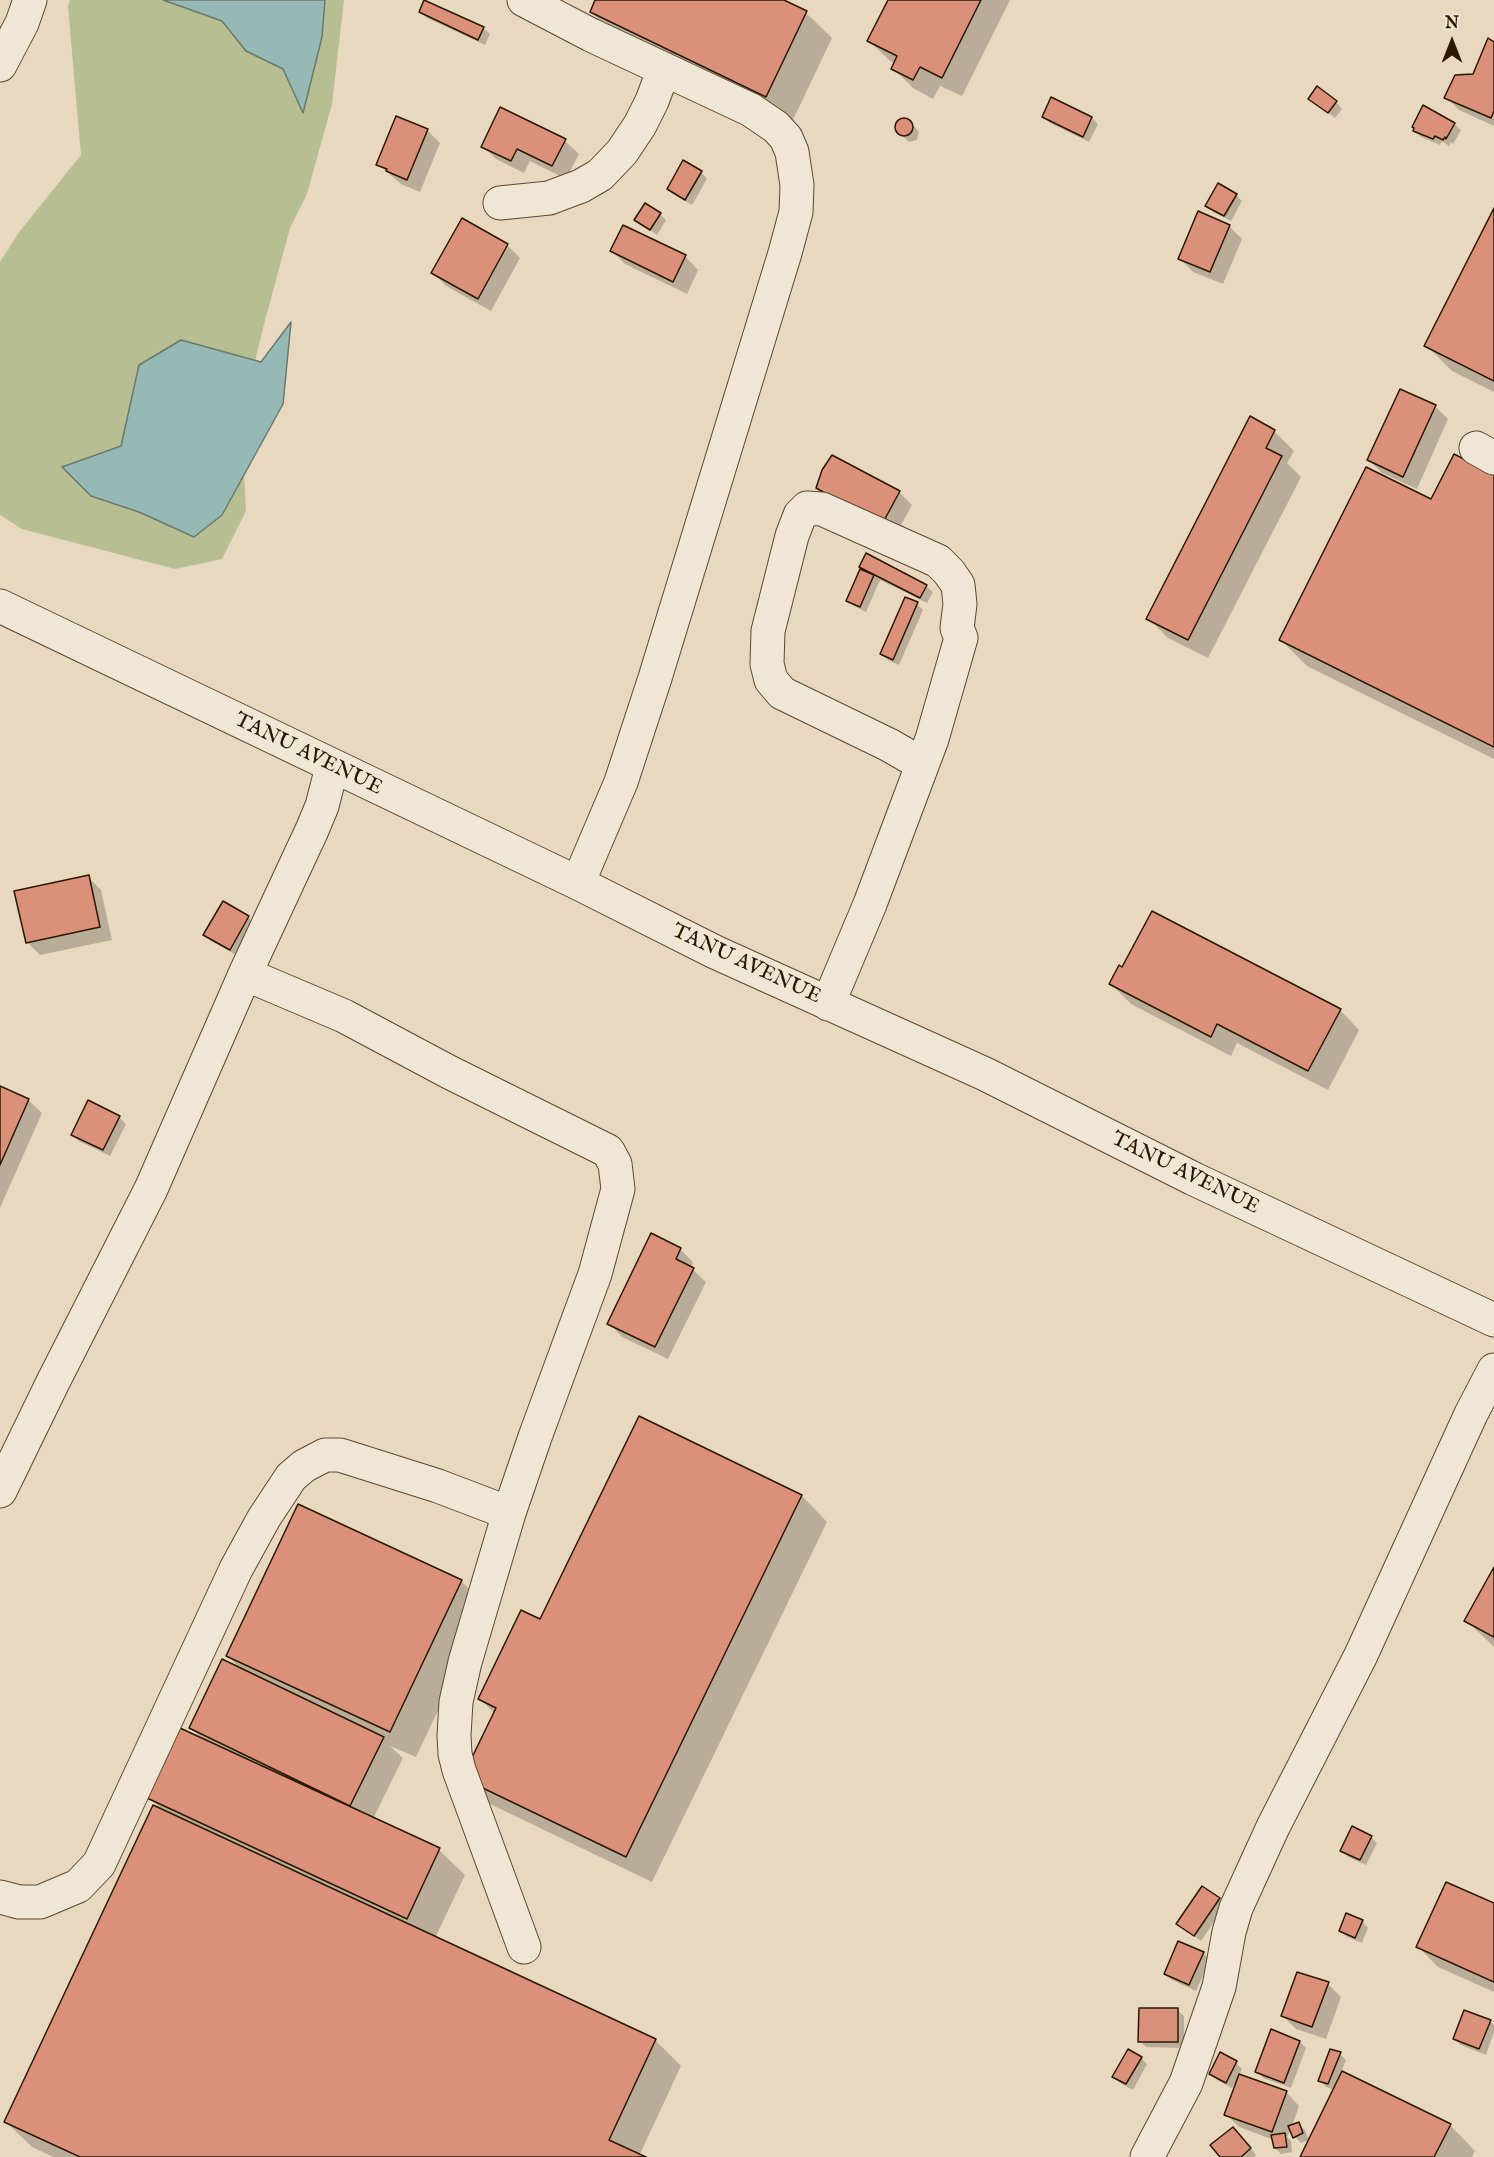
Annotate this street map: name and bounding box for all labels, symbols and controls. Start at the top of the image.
north arrow [1422,12,1482,72]
text: N [1445,14,1459,34]
street label: TANU AVENUE [230,708,386,802]
street label: TANU AVENUE [667,919,825,1011]
street label: TANU AVENUE [1107,1127,1263,1221]

